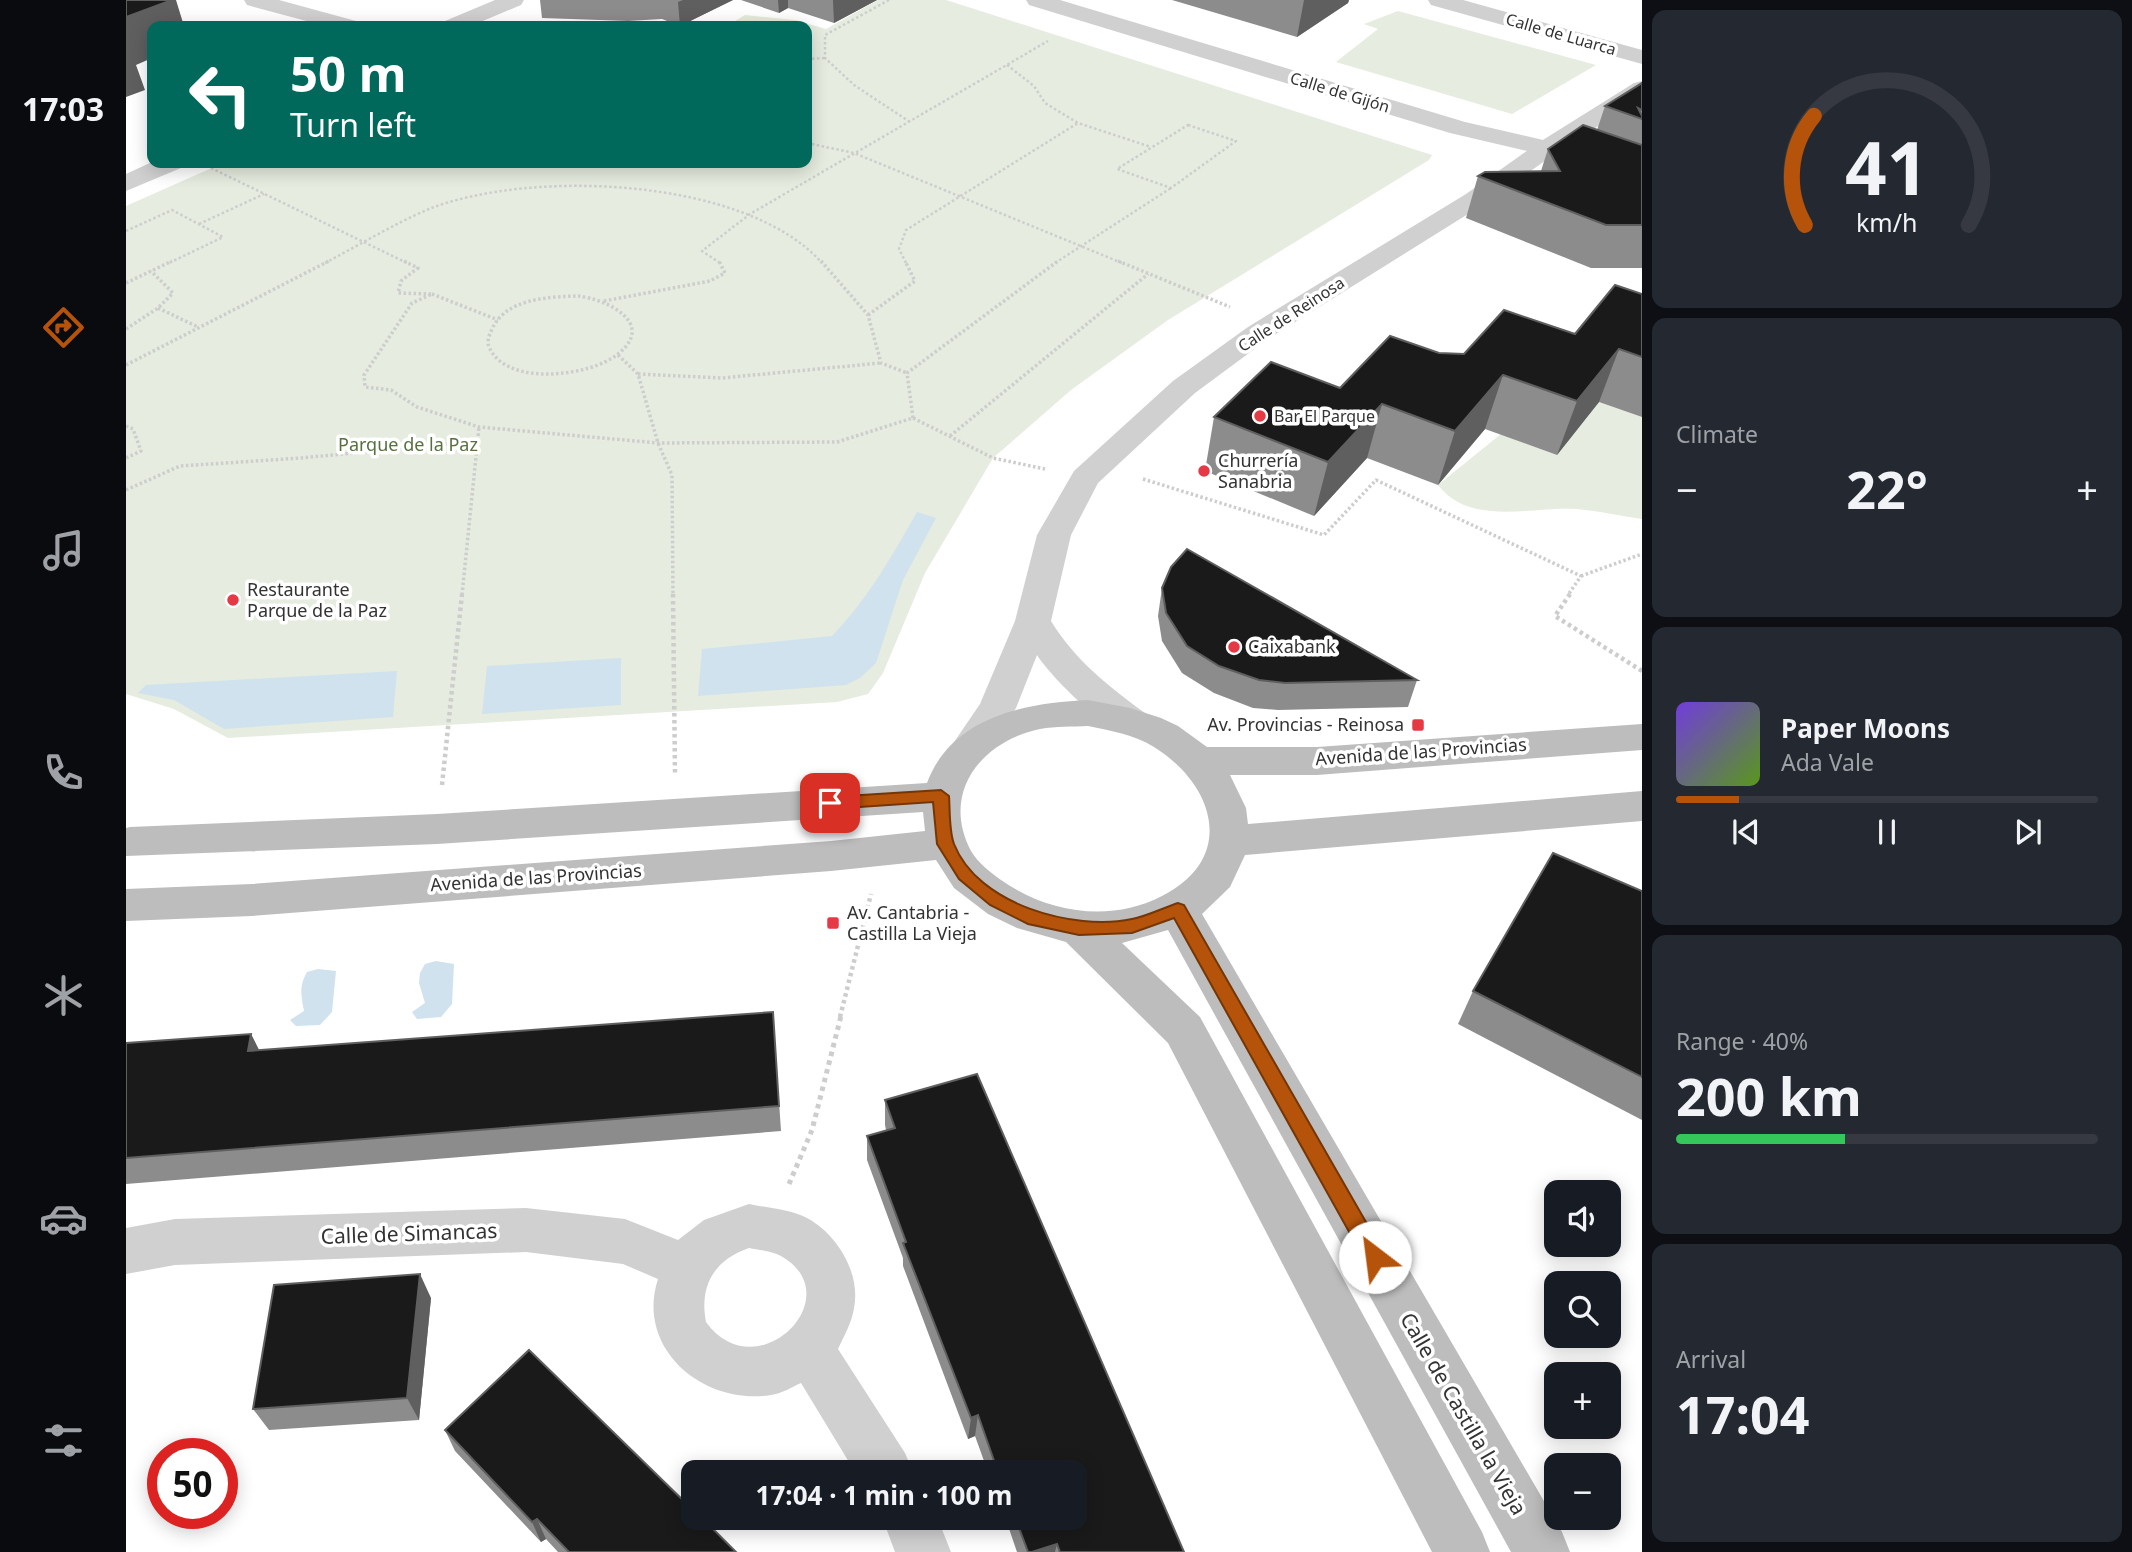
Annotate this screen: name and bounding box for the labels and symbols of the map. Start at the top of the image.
street label: Calle de Luarca [1503,8,1619,60]
street label: Calle de Gijón [1288,66,1392,118]
street label: Calle de Reinosa [1233,271,1349,357]
place label: Bar El Parque [1274,405,1375,427]
marker: Bar El Parque [1252,408,1268,424]
park label: Parque de la Paz [338,432,478,456]
place label: Churrería Sanabria [1218,448,1298,493]
marker: Churrería Sanabria [1196,463,1212,479]
place label: Restaurante Parque de la Paz [247,577,387,622]
marker: Restaurante Parque de la Paz [225,592,241,608]
place label: Caixabank [1248,634,1336,658]
marker: Caixabank [1226,639,1242,655]
place label: Av. Provincias - Reinosa [1207,712,1404,736]
marker: Av. Provincias - Reinosa [1410,717,1426,733]
street label: Avenida de las Provincias [1314,732,1527,770]
pin [800,773,860,833]
street label: Avenida de las Provincias [429,858,642,896]
place label: Av. Cantabria - Castilla La Vieja [847,900,977,945]
marker: Av. Cantabria - Castilla La Vieja [825,915,841,931]
street label: Calle de Simancas [320,1216,498,1250]
position arrow [1338,1220,1412,1294]
street label: Calle de Castilla la Vieja [1394,1307,1533,1520]
speed limit sign: 50 [147,1438,238,1529]

